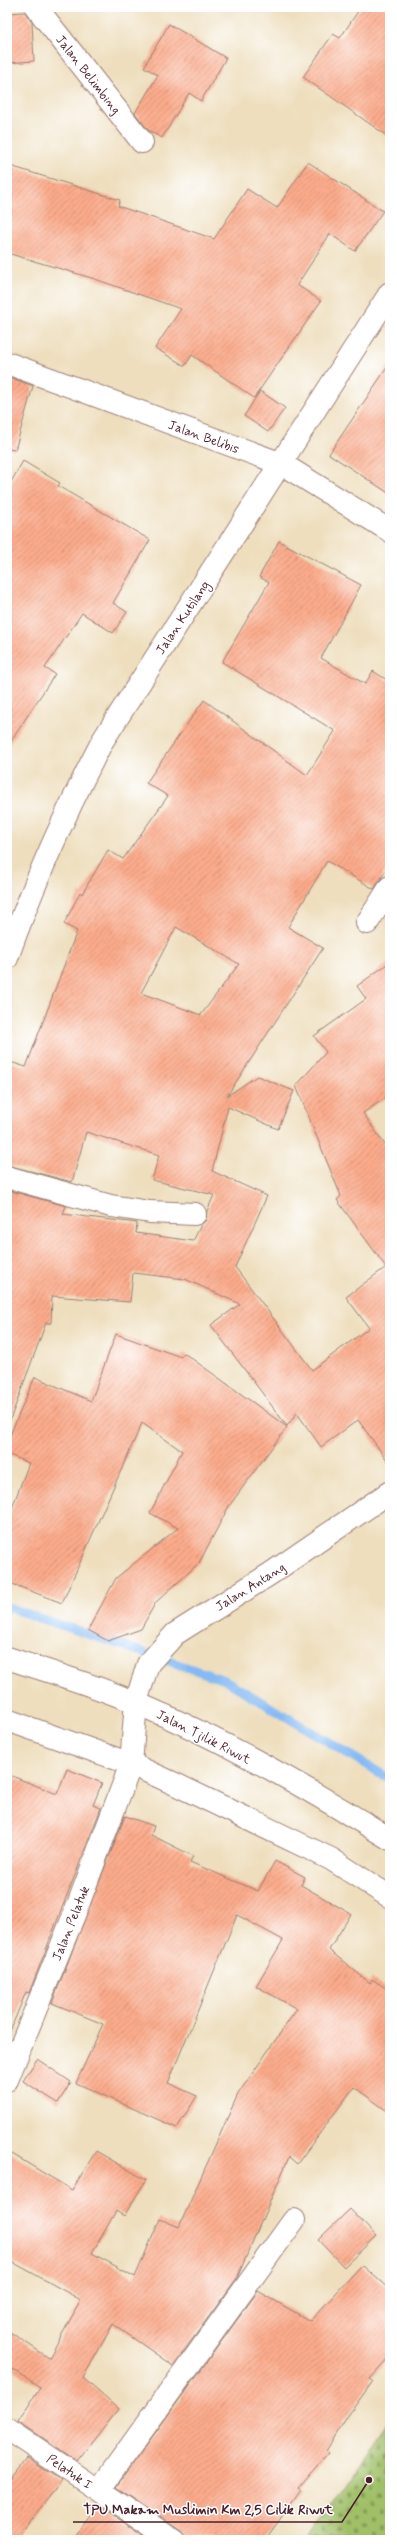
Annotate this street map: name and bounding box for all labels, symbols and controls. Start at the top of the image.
street label: Jalan Belimbing [52,32,124,118]
street label: Jalan Belibis [166,417,242,458]
street label: Jalan Kutilang [152,577,215,659]
street label: Jalan Antang [213,1559,289,1616]
street label: Jalan Tjilik Riwut [153,1706,253,1769]
street label: Jalan Pelatuk [49,1883,94,1963]
street label: Pelatuk I [43,2451,95,2494]
callout: TPU Makam Muslimin Km 2,5 Cilik Riwut [73,2496,342,2522]
text: TPU Makam Muslimin Km 2,5 Cilik Riwut [83,2501,334,2519]

